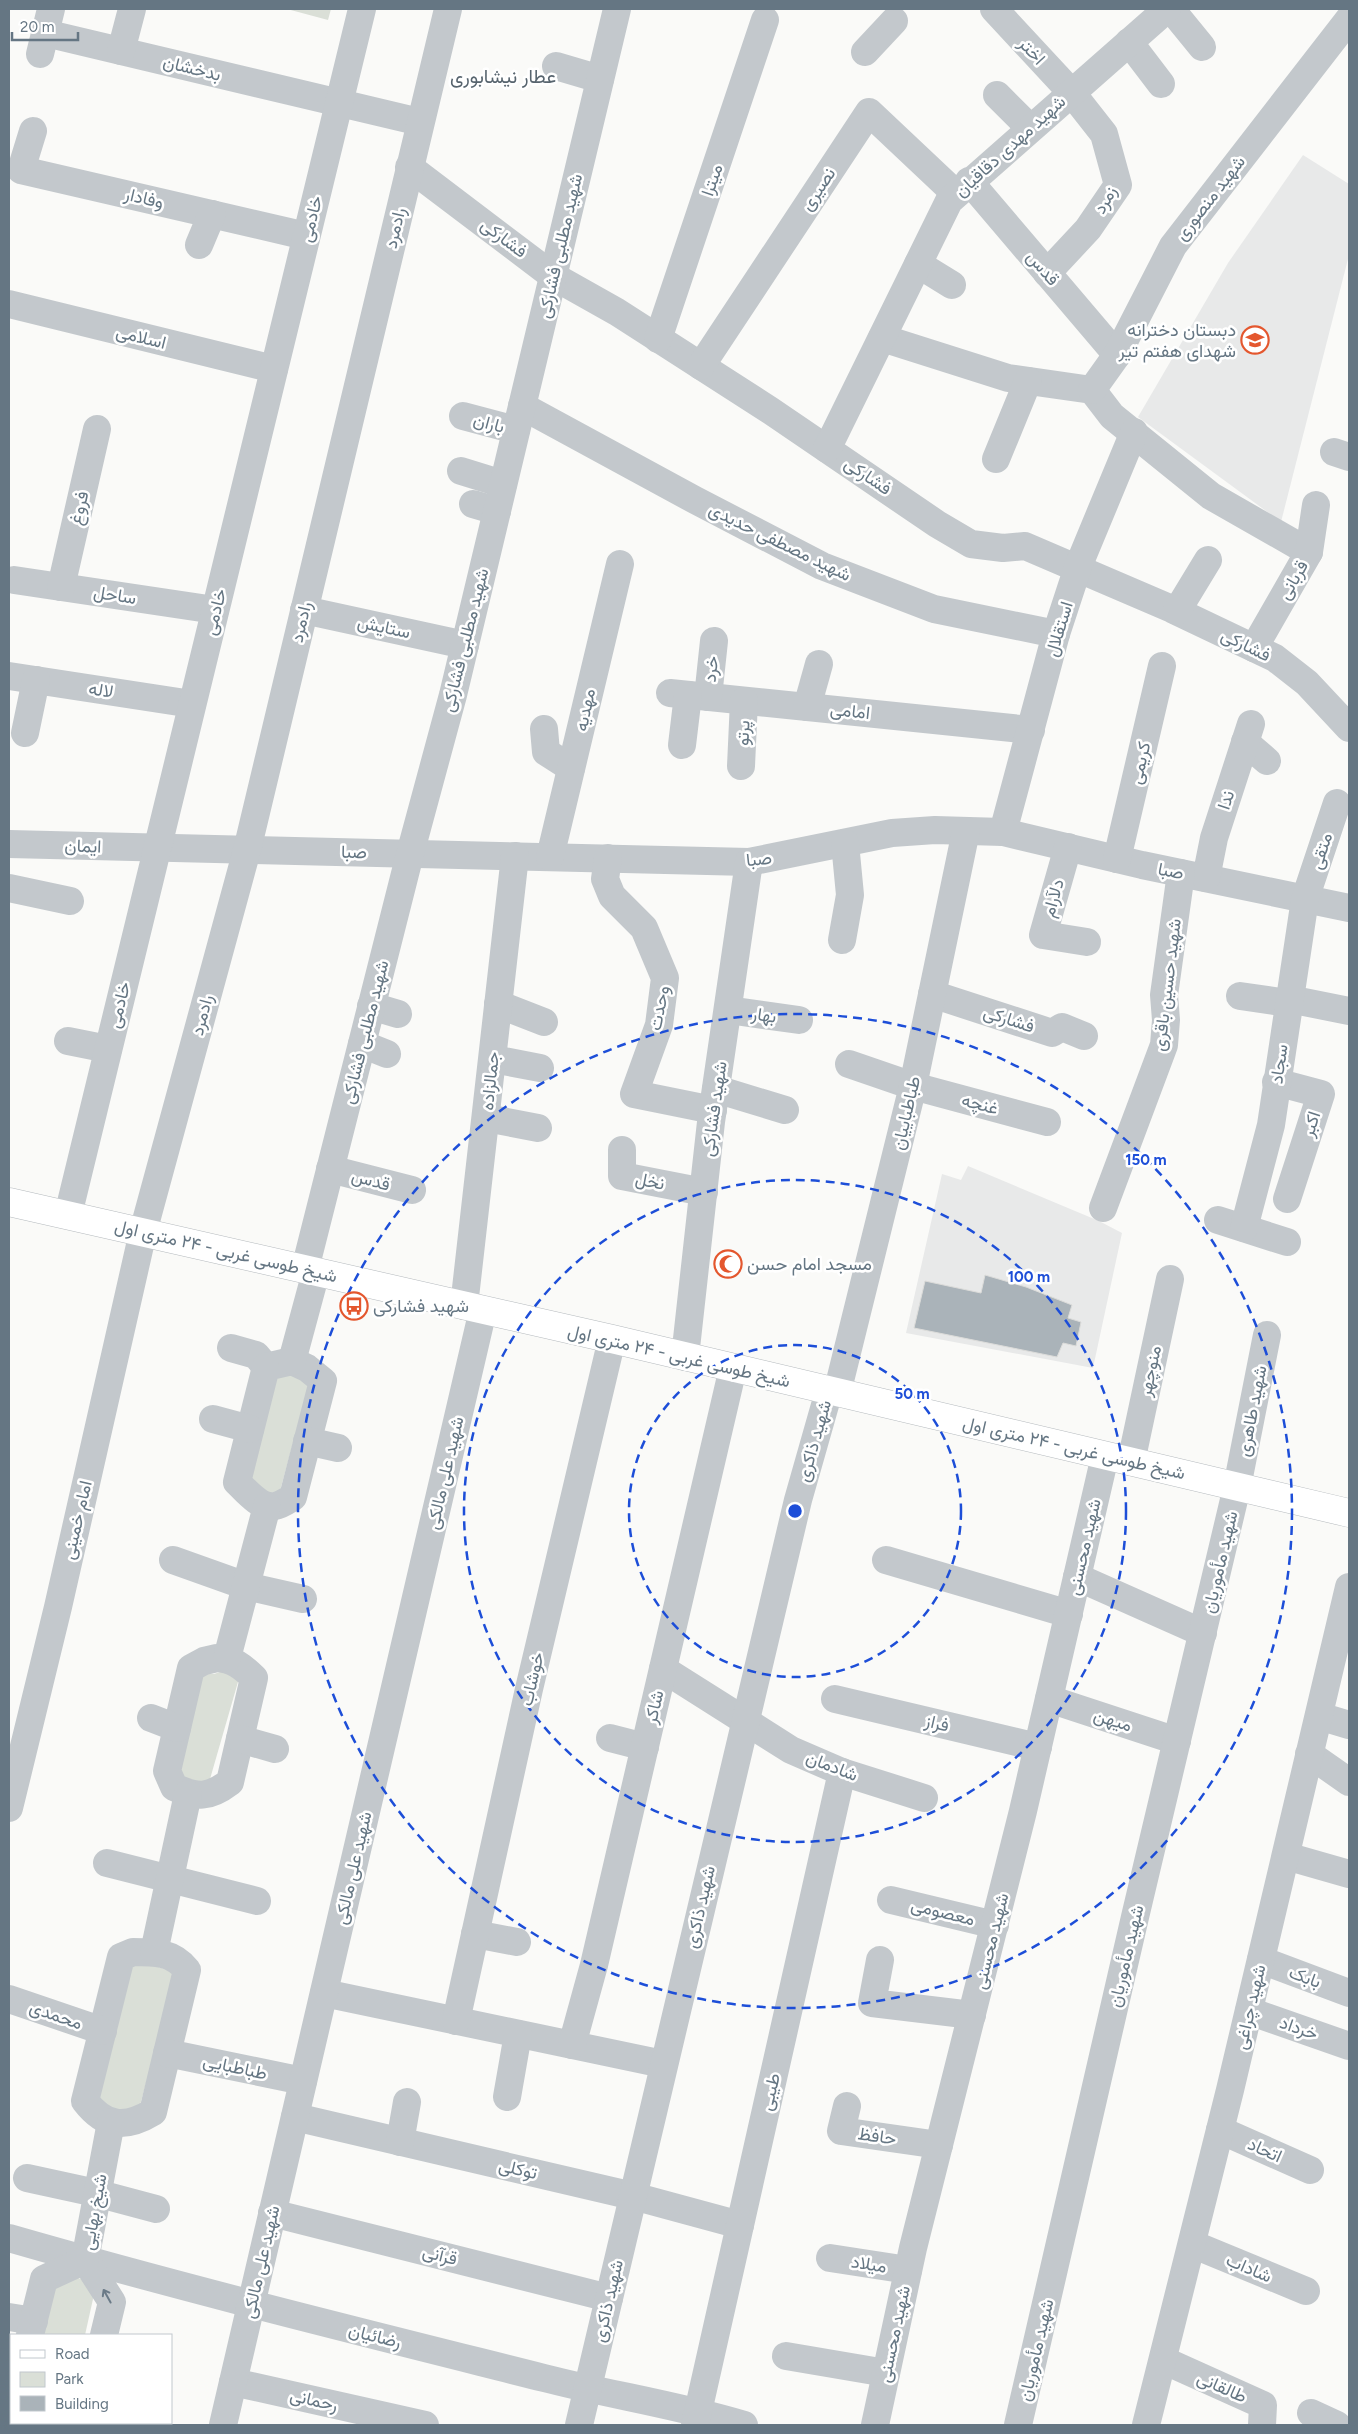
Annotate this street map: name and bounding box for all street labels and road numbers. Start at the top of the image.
street label: اختر [1013,32,1050,69]
street label: بدخشان [161,50,223,86]
street label: شهید مهدی دقاقیان [950,90,1070,202]
street label: شهید منصوری [1170,151,1250,245]
street label: میترا [696,161,728,199]
street label: نصیری [796,163,840,215]
street label: شهید مطلبی فشارکی [533,172,587,320]
street label: زمرد [1088,182,1122,218]
street label: وفادار [121,183,166,213]
street label: خادمی [295,194,327,244]
street label: رادمرد [380,205,410,251]
street label: فشارکی [476,213,532,263]
street label: قدس [1022,246,1064,290]
street label: اسلامی [114,320,168,354]
street label: باران [471,408,507,438]
street label: فشارکی [840,452,896,500]
street label: فروغ [64,489,95,527]
street label: شهید مصطفی حدیدی [705,498,855,586]
street label: قربانی [1273,556,1313,604]
street label: شهید مطلبی فشارکی [436,566,494,714]
street label: ساحل [92,581,138,609]
street label: خادمی [199,587,231,637]
street label: رادمرد [286,599,316,645]
street label: استقلال [1040,599,1078,659]
street label: ستایش [355,611,413,643]
street label: فشارکی [1218,624,1274,666]
street label: خرد [699,655,723,683]
street label: لاله [87,677,115,703]
street label: مهدیه [570,687,600,733]
street label: امامی [829,698,871,724]
street label: پرتو [731,720,756,746]
street label: کریمی [1124,740,1156,786]
street label: ندا [1213,788,1239,812]
street label: متقی [1305,830,1337,872]
street label: ایمان [64,834,102,858]
street label: صبا [341,841,367,863]
street label: صبا [745,847,773,871]
street label: صبا [1156,858,1186,884]
street label: دلآرام [1037,876,1070,920]
street label: شهید حسین باقری [1148,917,1186,1053]
street label: شهید مطلبی فشارکی [336,958,394,1106]
street label: خادمی [103,980,135,1030]
street label: وحدت [644,984,674,1032]
street label: رادمرد [186,992,218,1038]
street label: فشارکی [981,1000,1037,1038]
street label: بهار [749,1002,778,1028]
street label: سجاد [1265,1043,1293,1085]
street label: جمالزاده [476,1050,504,1112]
street label: شهید فشارکی [696,1060,732,1158]
street label: طباطباییان [887,1074,925,1152]
street label: غنچه [959,1089,1001,1120]
street label: اکبر [1296,1109,1325,1140]
street label: قدس [349,1164,393,1196]
street label: نخل [633,1167,667,1195]
street label: شیخ طوسی غربی - ۲۴ متری اول [112,1215,339,1288]
street label: شیخ طوسی غربی - ۲۴ متری اول [565,1320,792,1393]
street label: منوچهر [1134,1343,1167,1400]
street label: شهید طاهری [1232,1364,1272,1458]
street label: شهید ذاکری [792,1398,836,1484]
street label: شیخ طوسی غربی - ۲۴ متری اول [960,1412,1187,1485]
street label: شهید علی مالکی [421,1414,469,1532]
street label: امام خمینی [57,1478,98,1562]
street label: شهید محسنی [1062,1497,1106,1597]
street label: شهید مأموریان [1198,1509,1242,1615]
street label: خوشاب [515,1650,549,1708]
street label: شاکر [639,1688,669,1727]
street label: میهن [1091,1704,1135,1736]
street label: فراز [922,1709,951,1736]
street label: شادمان [803,1746,861,1786]
street label: شهید علی مالکی [329,1809,377,1927]
street label: شهید ذاکری [680,1864,720,1950]
street label: شهید محسنی [968,1891,1014,1991]
street label: معصومی [909,1893,977,1931]
street label: شهید مأموریان [1104,1903,1148,2009]
street label: بابک [1286,1961,1324,1993]
street label: شهید چراغی [1230,1962,1271,2052]
street label: محمدی [27,1996,85,2034]
street label: خرداد [1277,2011,1321,2045]
street label: طباطبایی [201,2049,269,2085]
street label: طیبی [755,2071,785,2113]
street label: حافظ [856,2122,898,2150]
street label: اتحاد [1244,2133,1286,2167]
street label: توکلی [497,2154,539,2184]
street label: شیخ بهایی [76,2172,113,2252]
street label: شهید علی مالکی [237,2203,285,2321]
street label: قرآنی [420,2240,460,2270]
street label: شاداب [1223,2249,1275,2287]
street label: میلاد [850,2250,888,2278]
street label: شهید ذاکری [588,2258,628,2344]
street label: شهید محسنی [873,2284,915,2384]
street label: شهید مأموریان [1014,2297,1058,2403]
street label: رضائیان [346,2319,404,2353]
street label: طالقانی [1194,2366,1250,2408]
street label: رحمانی [288,2384,340,2416]

